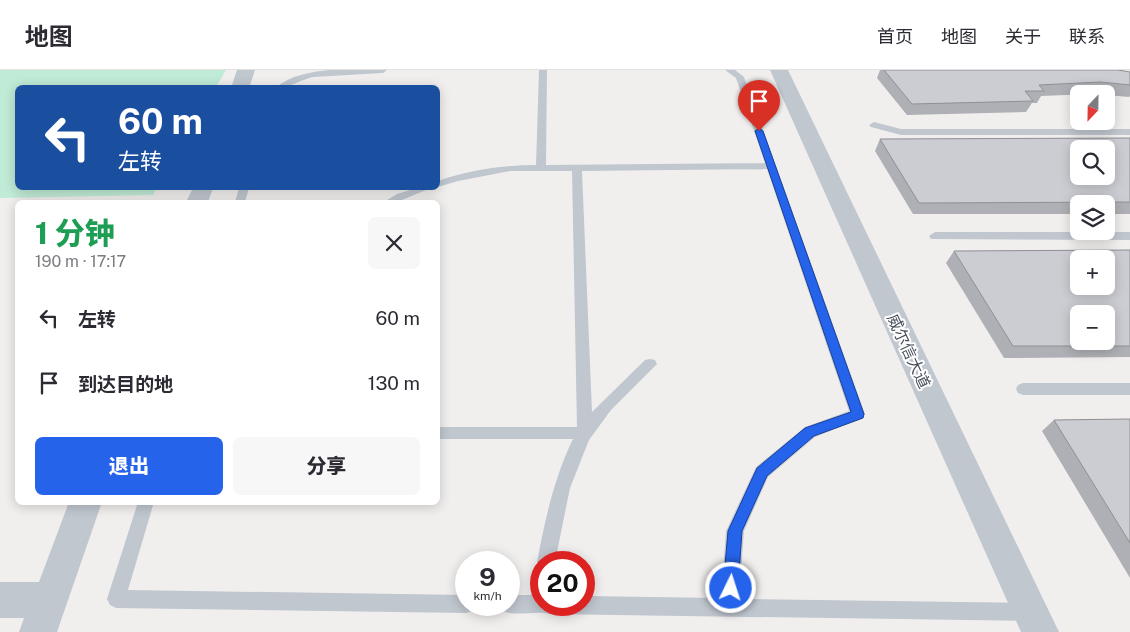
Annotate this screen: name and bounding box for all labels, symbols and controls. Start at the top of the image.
text: 地图 [25,22,73,50]
text: 首页 [877,26,913,47]
text: 地图 [941,26,977,47]
text: 关于 [1005,26,1041,47]
text: 联系 [1069,26,1105,47]
pin [738,80,780,131]
north arrow [1070,85,1115,130]
map controls [1070,85,1115,350]
icon: arrive [745,87,773,115]
text: 60 m [118,101,203,142]
icon: left [35,105,100,170]
button: search [1070,140,1115,185]
text: 左转 [118,148,162,174]
button: layers [1070,195,1115,240]
text: 1 分钟 [35,215,115,251]
button: close [368,217,420,269]
button: + [1070,250,1115,295]
text: 190 m · 17:17 [35,252,126,271]
icon: left [35,304,63,332]
button: − [1070,305,1115,350]
text: 60 m [376,307,420,329]
text: 左转 [78,308,116,330]
street label: 威尔信大道 [883,311,934,391]
icon: arrive [35,369,63,397]
text: 130 m [368,372,420,394]
text: 到达目的地 [78,373,173,395]
button: 退出 [35,437,223,495]
button: 分享 [233,437,420,495]
speed limit sign: 20 [530,551,595,616]
position arrow [704,561,756,613]
text: 9 [479,562,496,592]
text: km/h [473,589,502,603]

